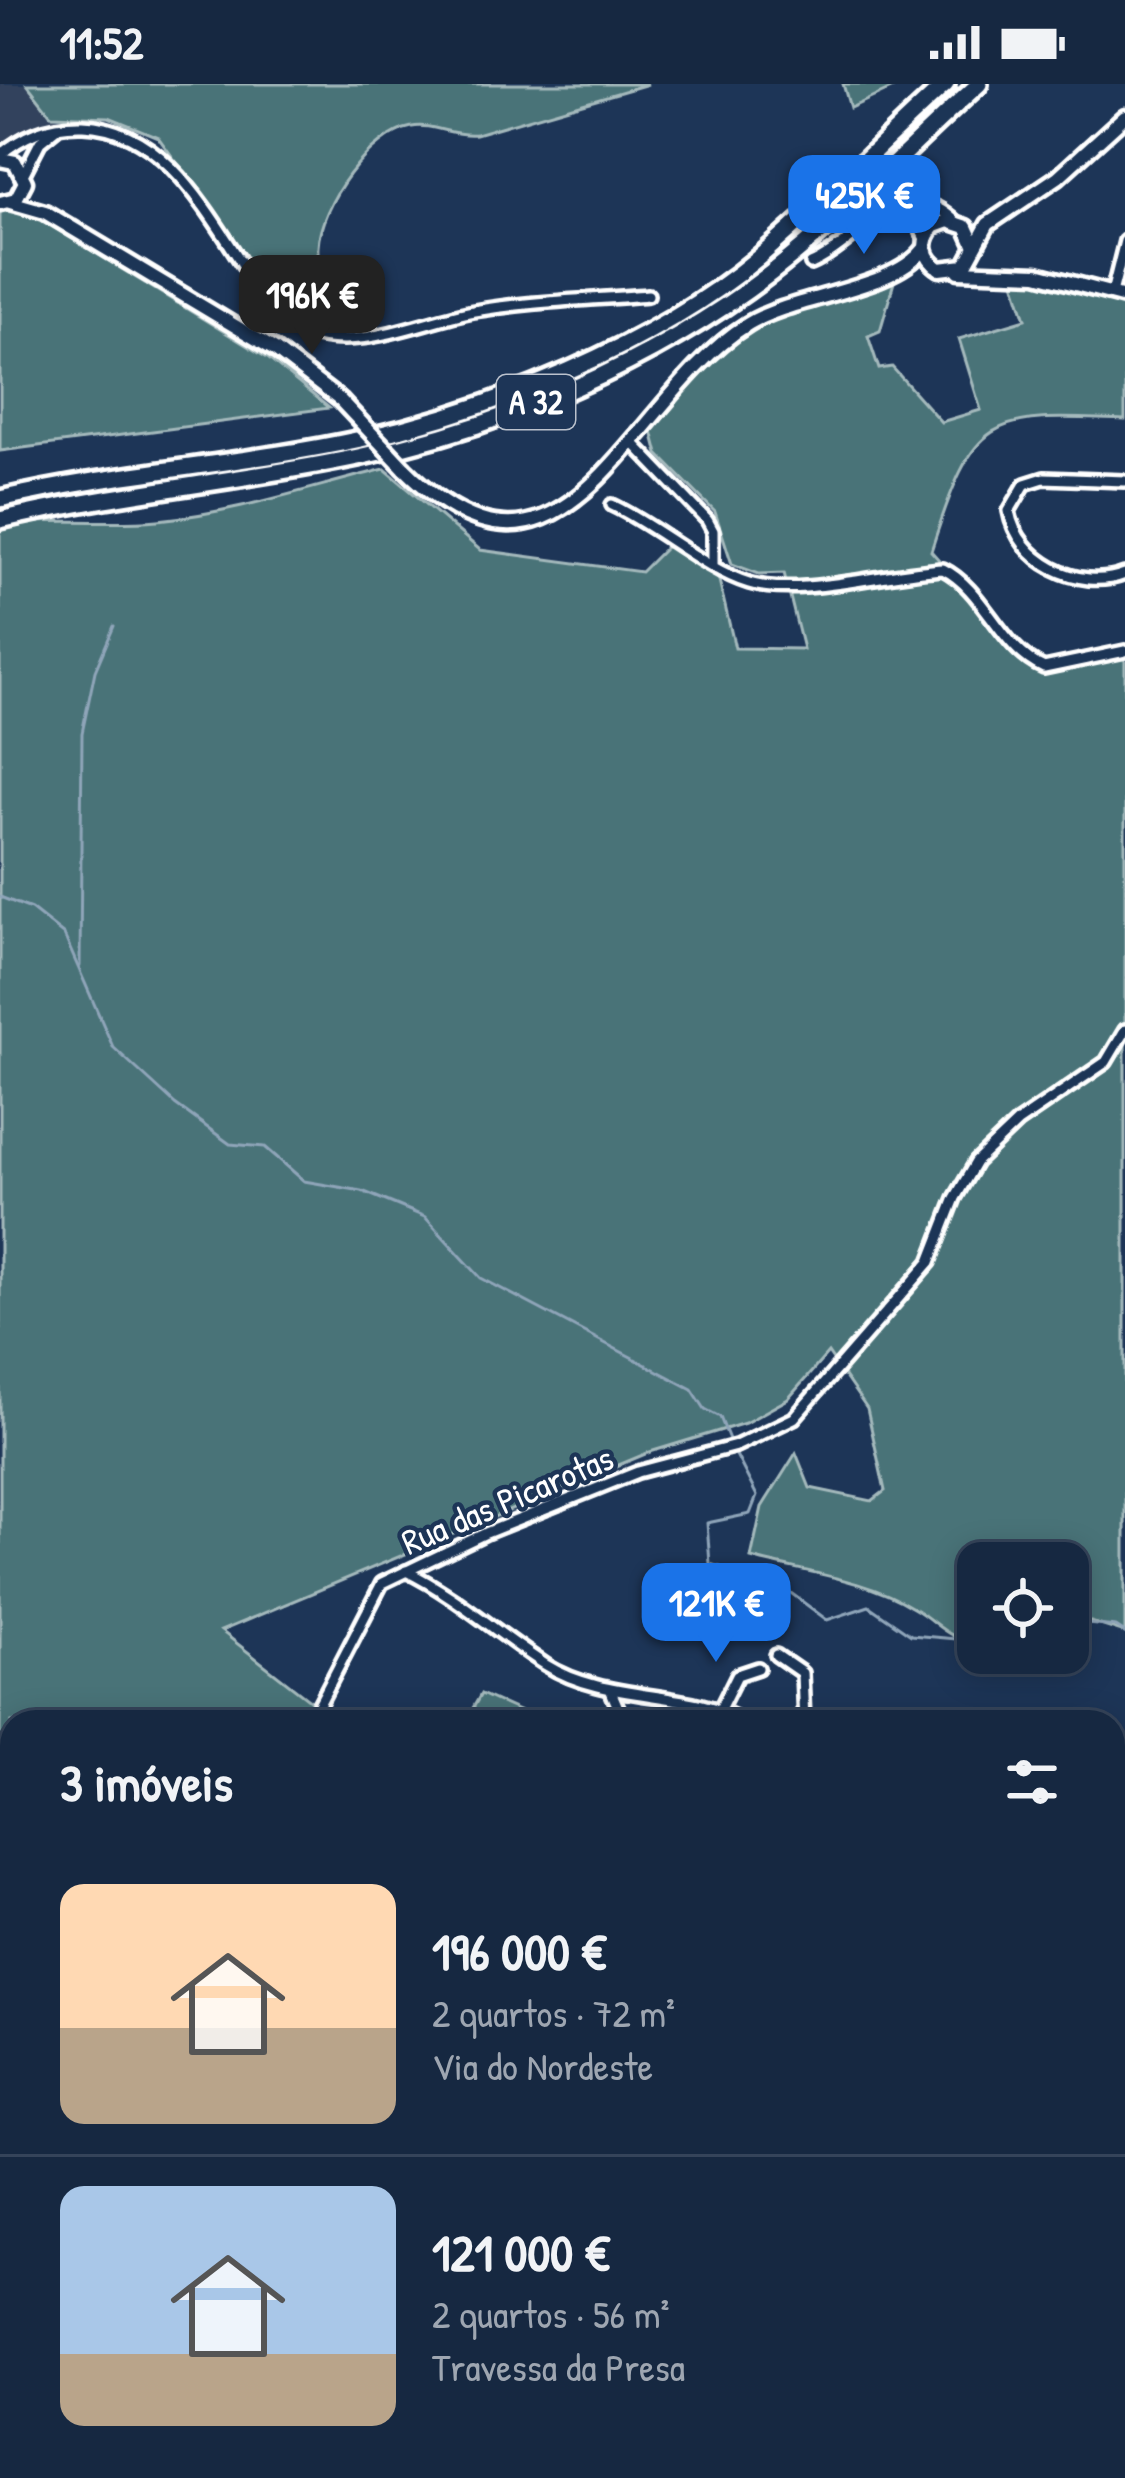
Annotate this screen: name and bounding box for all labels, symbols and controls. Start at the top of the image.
text: 11:52 [60,12,143,73]
pin: 425K € [766,155,962,257]
text: 425K € [815,167,913,220]
pin: 196K € [214,255,410,357]
text: 196K € [266,267,358,320]
road number: A 32 [497,375,575,429]
street label: Rua das Picarotas [394,1432,620,1566]
map controls [957,1542,1089,1674]
button: locate [957,1542,1089,1674]
pin: 121K € [618,1563,814,1665]
text: 121K € [669,1575,763,1628]
text: 3 imóveis [60,1748,233,1817]
icon: filters [999,1749,1065,1815]
text: 196 000 € [432,1917,606,1986]
icon: home [156,1932,300,2076]
text: 2 quartos · 72 m² [432,1986,675,2039]
text: Via do Nordeste [432,2039,653,2092]
text: 121 000 € [432,2218,609,2287]
icon: home [156,2234,300,2378]
text: 2 quartos · 56 m² [432,2287,670,2340]
text: Travessa da Presa [432,2340,685,2393]

